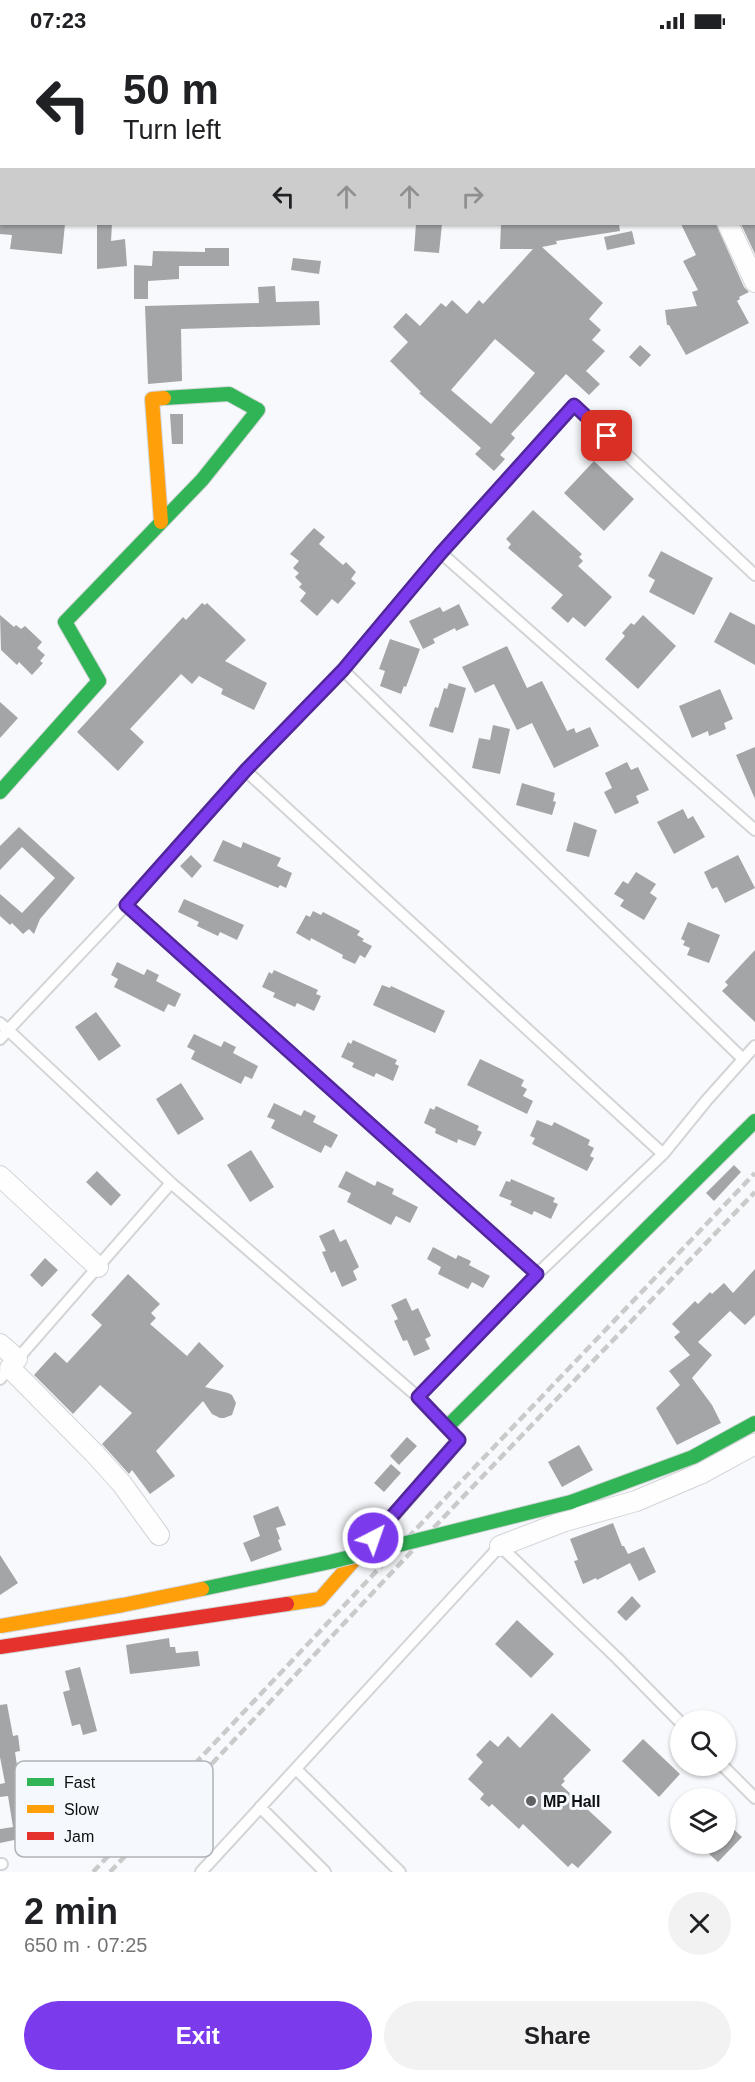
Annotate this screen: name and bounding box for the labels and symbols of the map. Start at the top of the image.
pin [581,410,632,461]
position arrow [341,1506,405,1570]
legend [15,1761,213,1857]
text: Fast [64,1774,96,1791]
place label: MP Hall [543,1793,601,1810]
marker: MP Hall [524,1794,538,1808]
text: Slow [64,1801,99,1818]
text: Jam [64,1828,94,1845]

